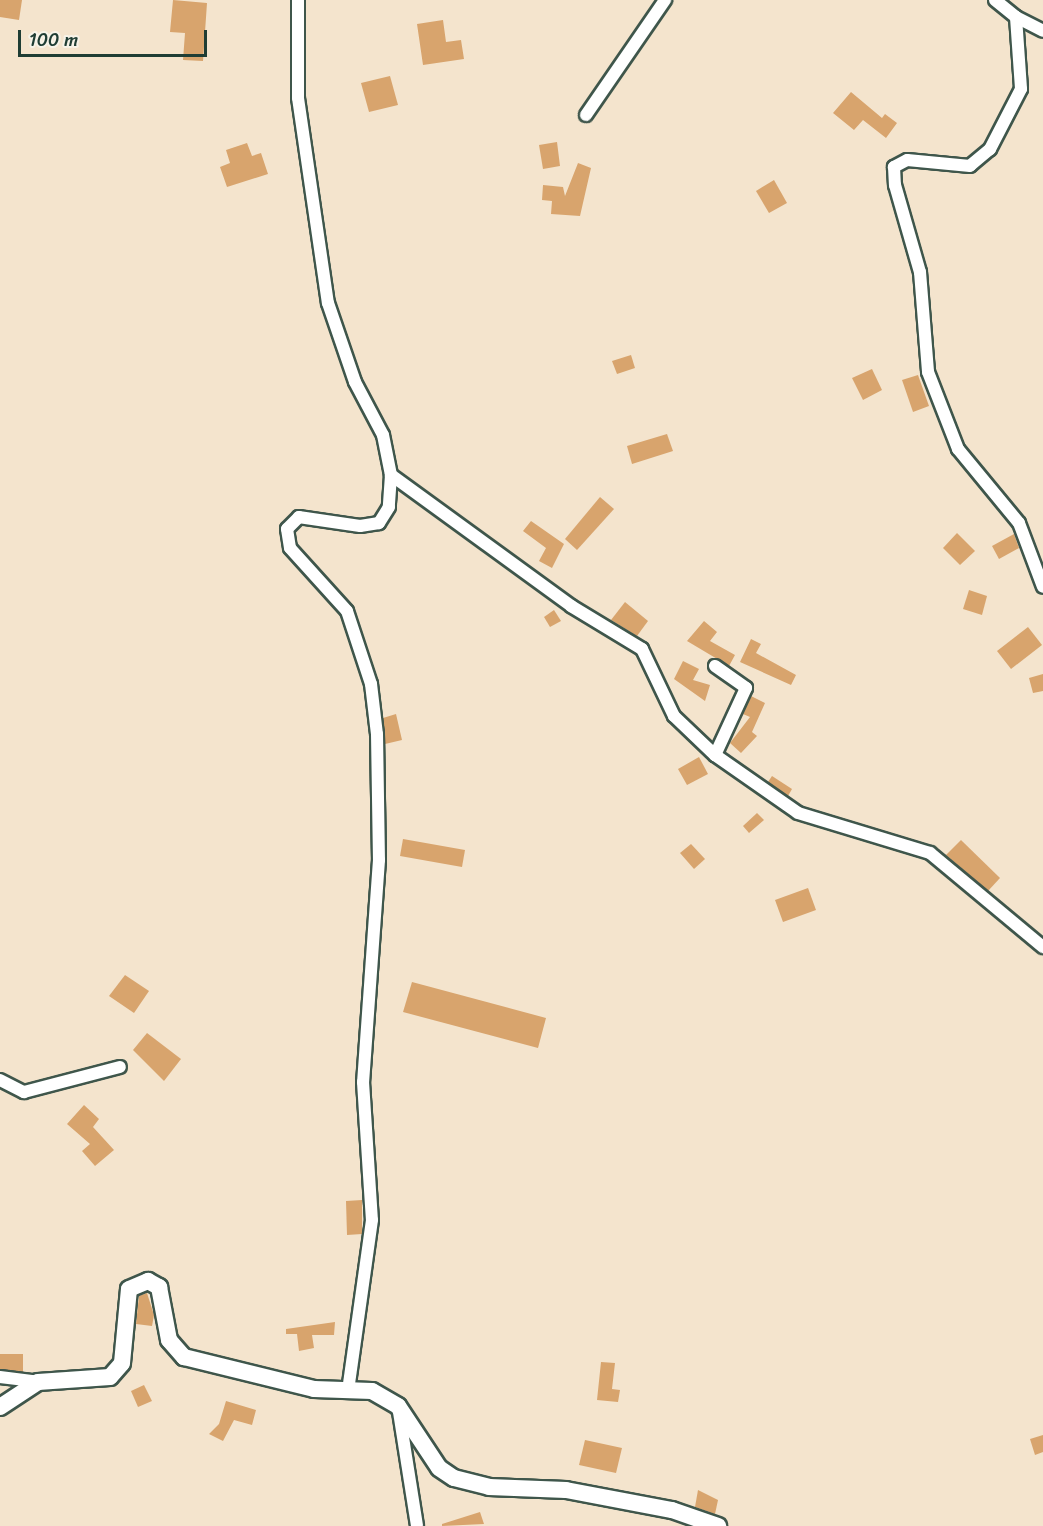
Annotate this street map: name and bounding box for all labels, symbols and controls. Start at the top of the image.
scale bar [21,18,210,56]
text: 100 m [29,24,78,56]

